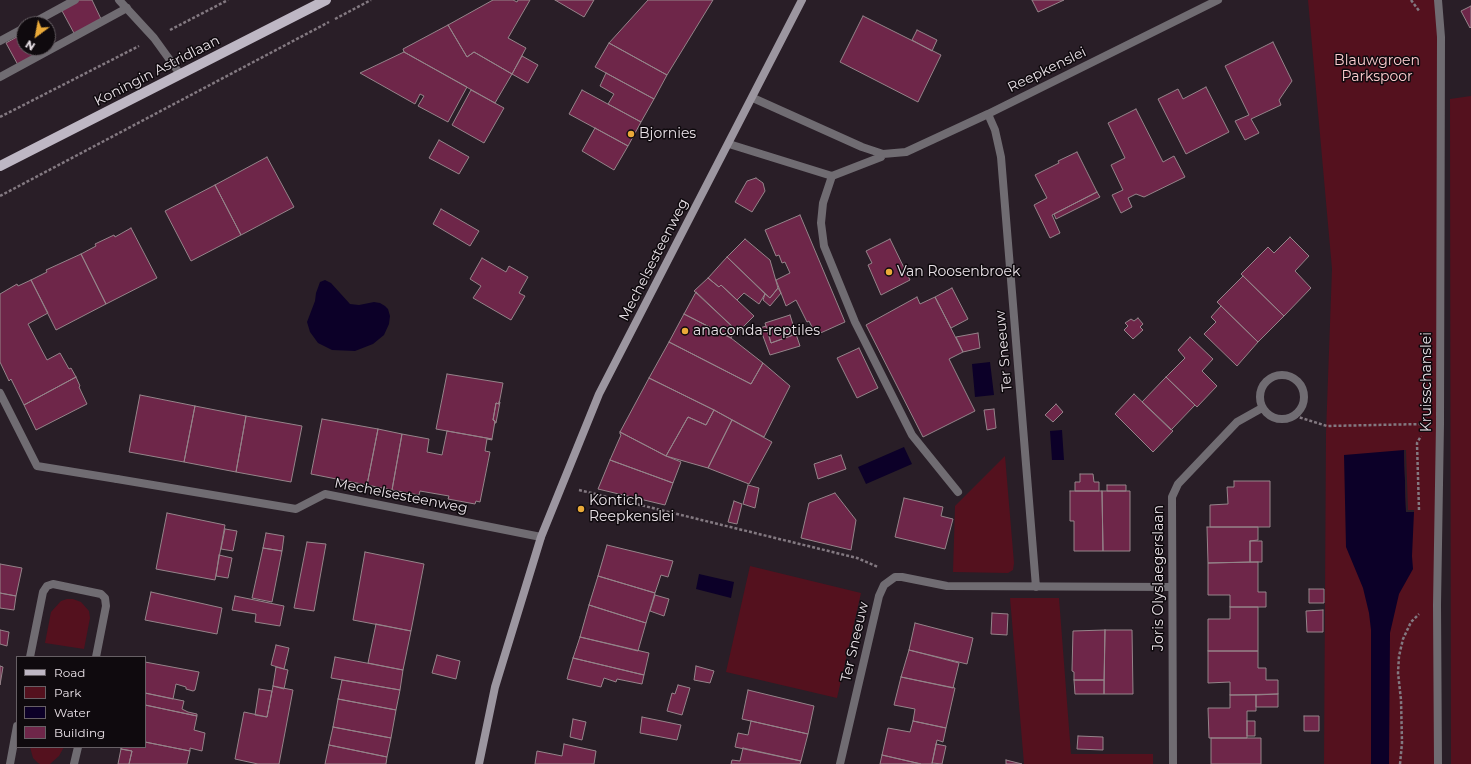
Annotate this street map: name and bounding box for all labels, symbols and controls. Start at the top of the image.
north arrow [16,16,56,56]
street label: Koningin Astridlaan [91,32,223,110]
text: N [23,37,38,54]
street label: Reepkenslei [1005,44,1089,96]
park label: Blauwgroen Parkspoor [1334,53,1420,86]
place label: Bjornies [639,126,696,142]
marker: Bjornies [626,129,636,139]
street label: Mechelsesteenweg [616,196,692,324]
place label: Van Roosenbroek [897,264,1020,280]
marker: Van Roosenbroek [884,267,894,277]
street label: Ter Sneeuw [992,310,1016,392]
place label: anaconda-reptiles [693,323,820,339]
marker: anaconda-reptiles [680,326,690,336]
street label: Kruisschanslei [1419,332,1435,432]
street label: Mechelsesteenweg [333,475,469,517]
place label: Kontich Reepkenslei [589,493,674,526]
marker: Kontich Reepkenslei [576,504,586,514]
street label: Joris Olyslaegerslaan [1151,505,1167,651]
street label: Ter Sneeuw [838,600,872,684]
legend [16,656,146,748]
text: Road [54,665,85,680]
text: Park [54,685,81,700]
text: Water [54,705,90,720]
text: Building [54,725,105,740]

